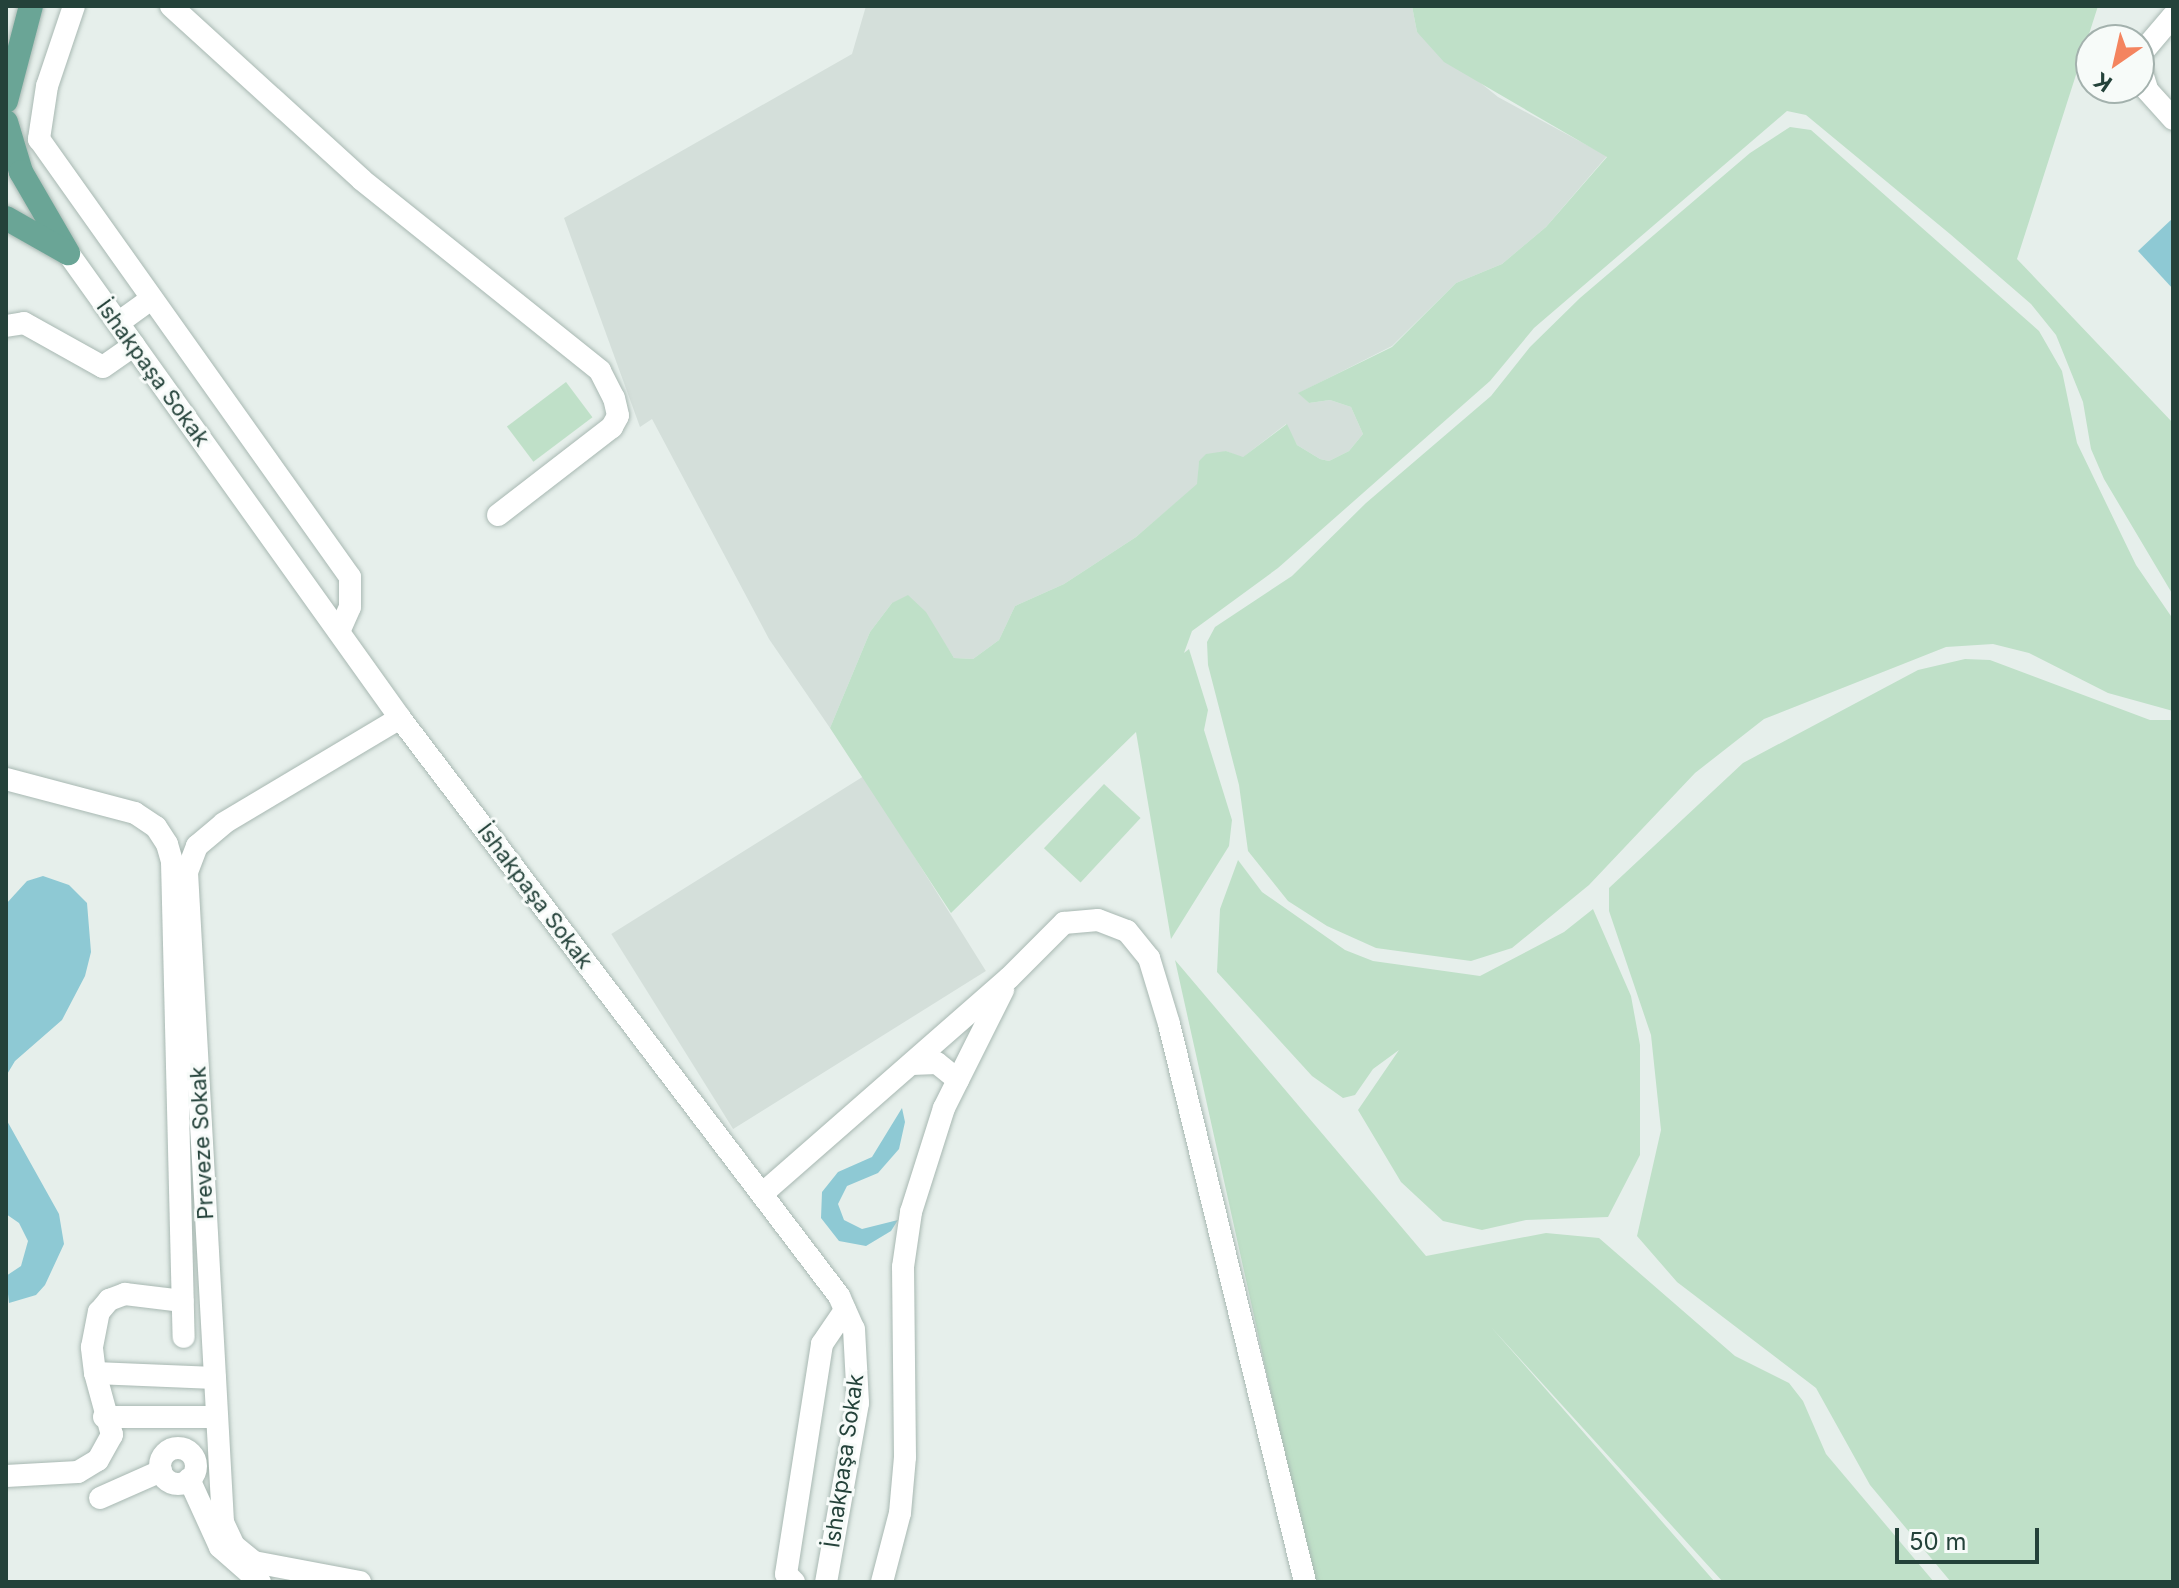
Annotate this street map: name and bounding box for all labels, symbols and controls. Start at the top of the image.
north arrow [2075,24,2155,104]
text: K [2089,67,2117,97]
street label: İshakpaşa Sokak [91,294,215,452]
street label: İshakpaşa Sokak [472,818,598,974]
street label: Preveze Sokak [185,1066,219,1220]
street label: İshakpaşa Sokak [819,1373,869,1549]
scale bar [1899,1512,2043,1562]
text: 50 m [1909,1527,1967,1556]

